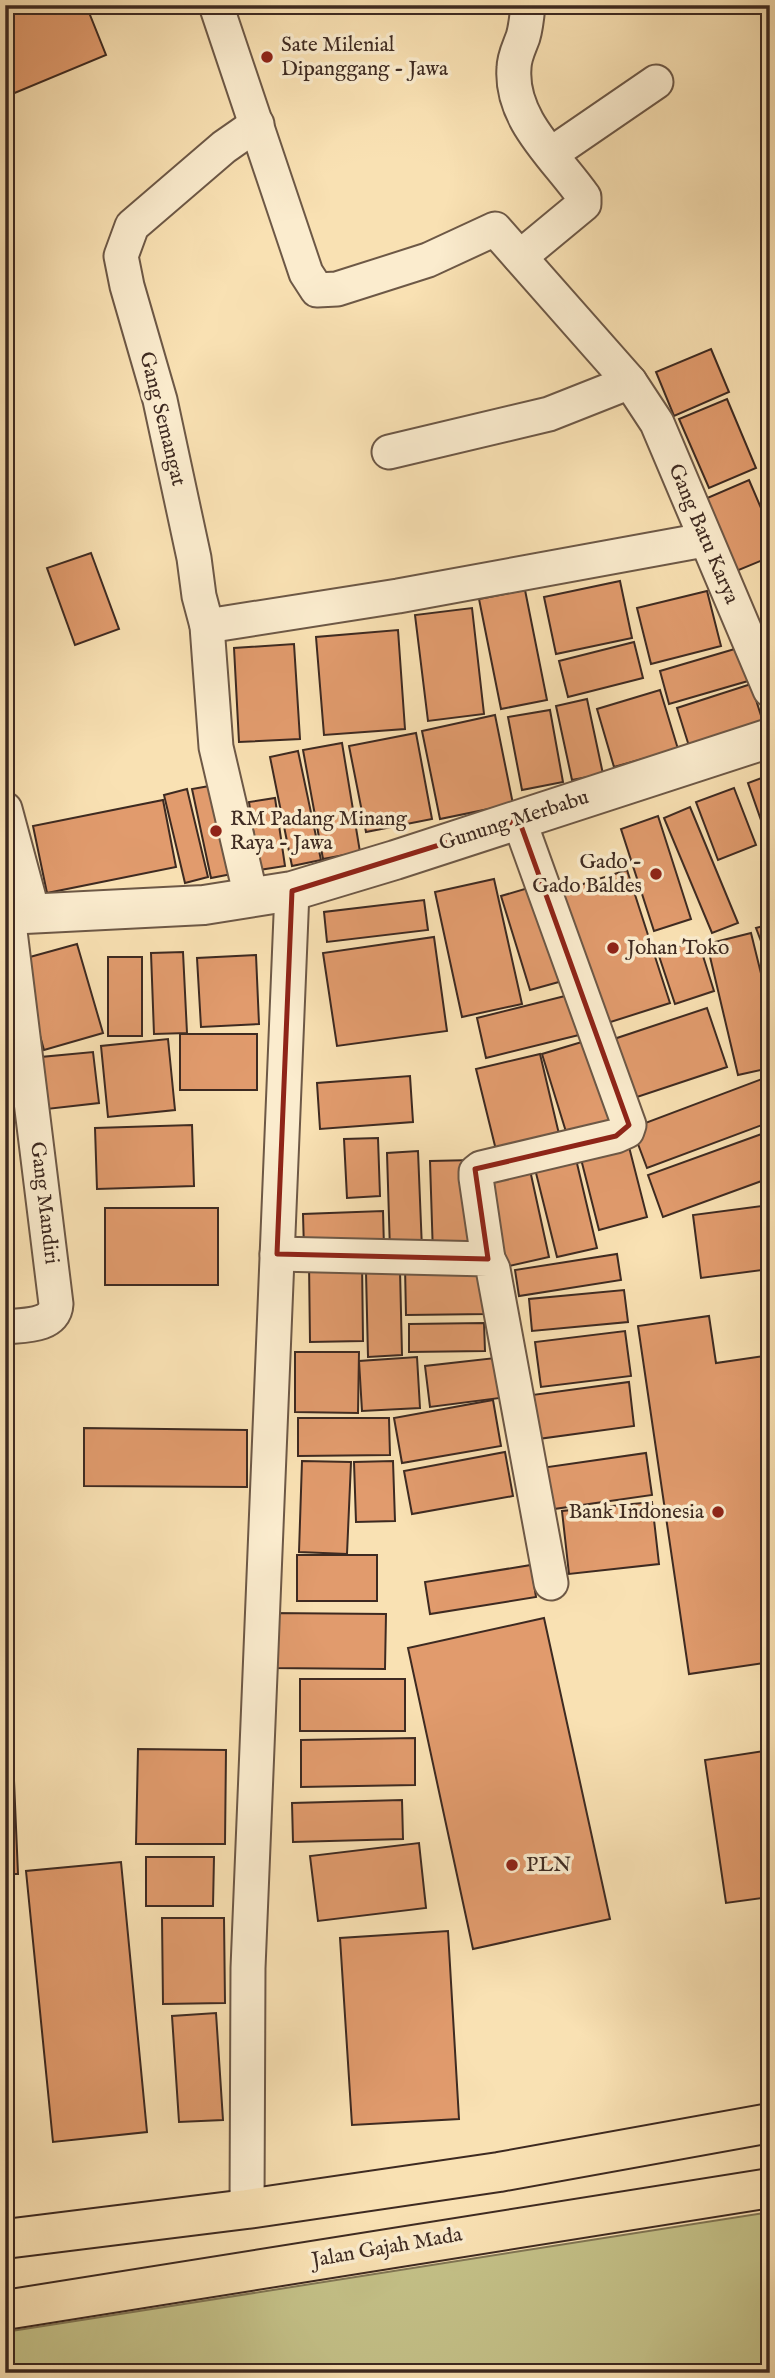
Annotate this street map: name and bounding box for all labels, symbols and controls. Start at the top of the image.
place label: Sate Milenial Dipanggang - Jawa [281,32,449,83]
marker: Sate Milenial Dipanggang - Jawa [259,49,275,65]
street label: Gang Semangat [132,349,192,489]
street label: Gang Batu Karya [661,460,745,609]
street label: Gunung Merbabu [436,784,592,858]
place label: RM Padang Minang Raya - Jawa [230,806,408,857]
marker: RM Padang Minang Raya - Jawa [208,823,224,839]
place label: Gado - Gado Baldes [532,849,642,900]
marker: Gado - Gado Baldes [648,866,664,882]
place label: Johan Toko [625,935,729,962]
marker: Johan Toko [605,940,621,956]
street label: Gang Mandiri [23,1140,65,1266]
place label: Bank Indonesia [568,1499,705,1526]
marker: Bank Indonesia [710,1504,726,1520]
place label: PLN [526,1852,571,1879]
marker: PLN [504,1857,520,1873]
street label: Jalan Gajah Mada [308,2221,465,2275]

